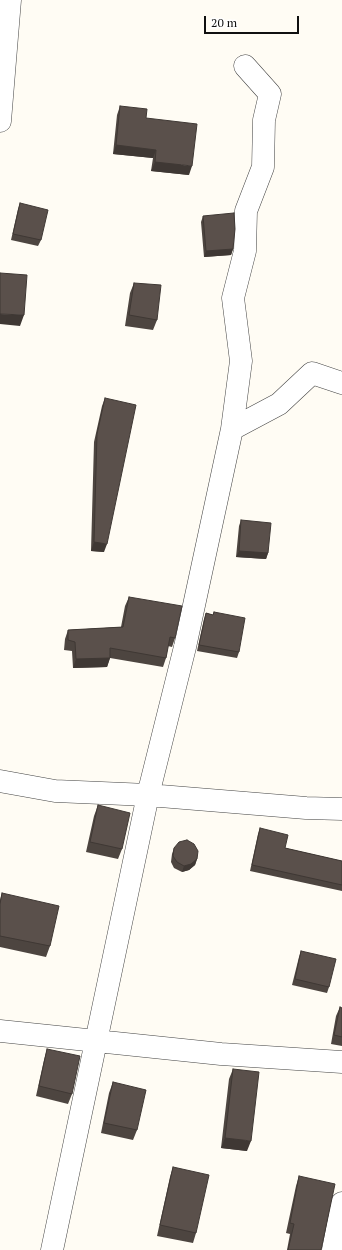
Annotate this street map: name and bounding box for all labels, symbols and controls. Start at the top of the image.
scale bar [206,8,301,34]
text: 20 m [211,15,237,30]

